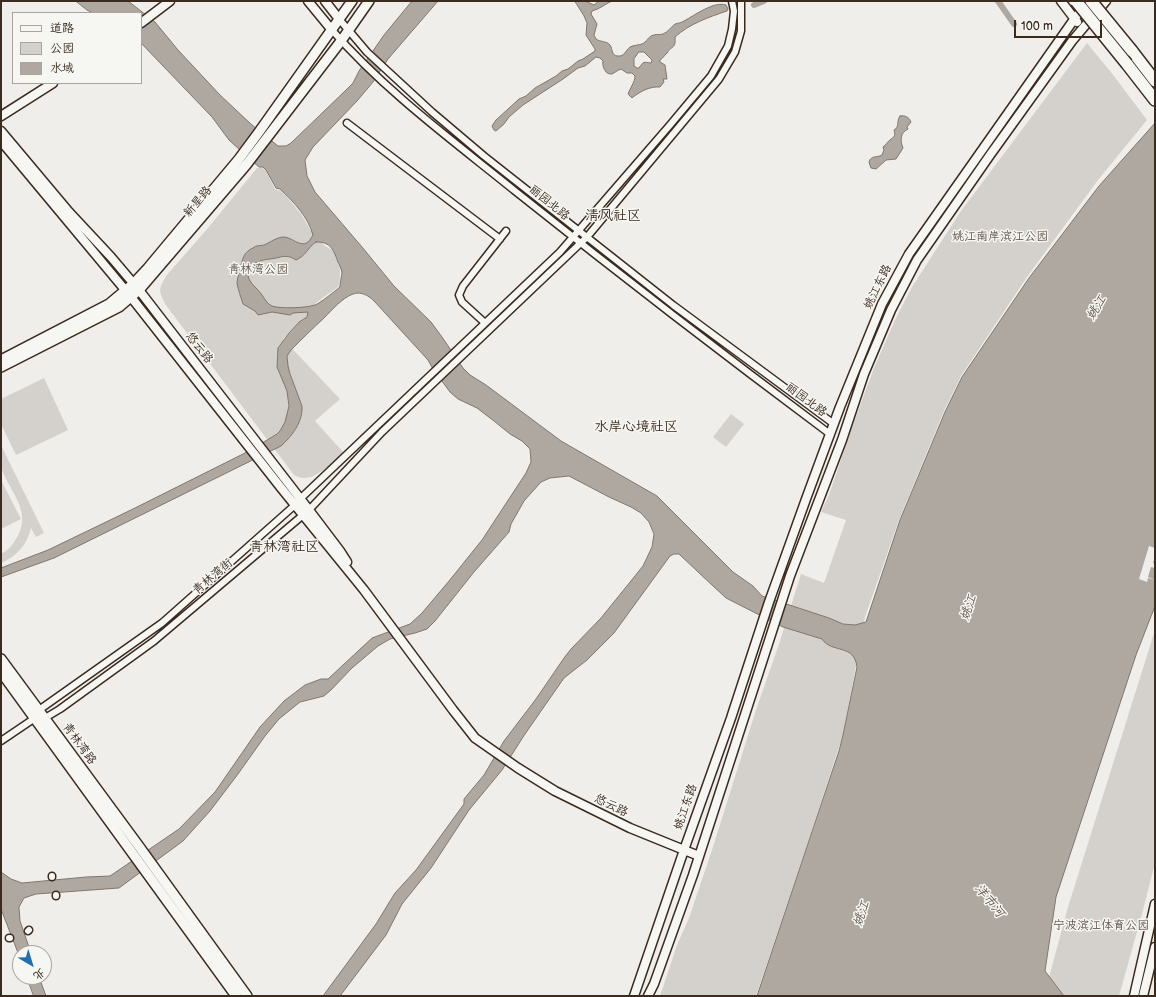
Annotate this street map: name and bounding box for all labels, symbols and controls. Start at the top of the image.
legend [12,12,142,84]
scale bar [1016,12,1104,38]
text: 100 m [1021,19,1053,34]
text: 道路 [50,21,74,36]
text: 公园 [50,41,74,56]
text: 水域 [50,61,74,76]
street label: 丽园北路 [526,182,572,224]
street label: 新星路 [181,184,215,220]
district label: 清风社区 [585,208,641,224]
park label: 姚江南岸滨江公园 [952,230,1048,244]
street label: 姚江东路 [861,262,895,312]
park label: 青林湾公园 [228,263,288,277]
water label: 姚江 [1084,293,1110,323]
street label: 悠云路 [182,329,216,367]
street label: 丽园北路 [782,380,830,420]
district label: 水岸心境社区 [594,419,678,435]
district label: 青林湾社区 [249,539,319,555]
street label: 青林湾街 [190,556,236,598]
water label: 姚江 [957,593,981,623]
street label: 青林湾路 [59,720,99,768]
street label: 姚江东路 [671,782,701,832]
street label: 悠云路 [592,792,630,820]
water label: 洋市河 [971,881,1007,921]
water label: 姚江 [850,899,874,929]
park label: 宁波滨江体育公园 [1053,919,1149,933]
north arrow [12,945,52,985]
text: 北 [31,966,47,983]

